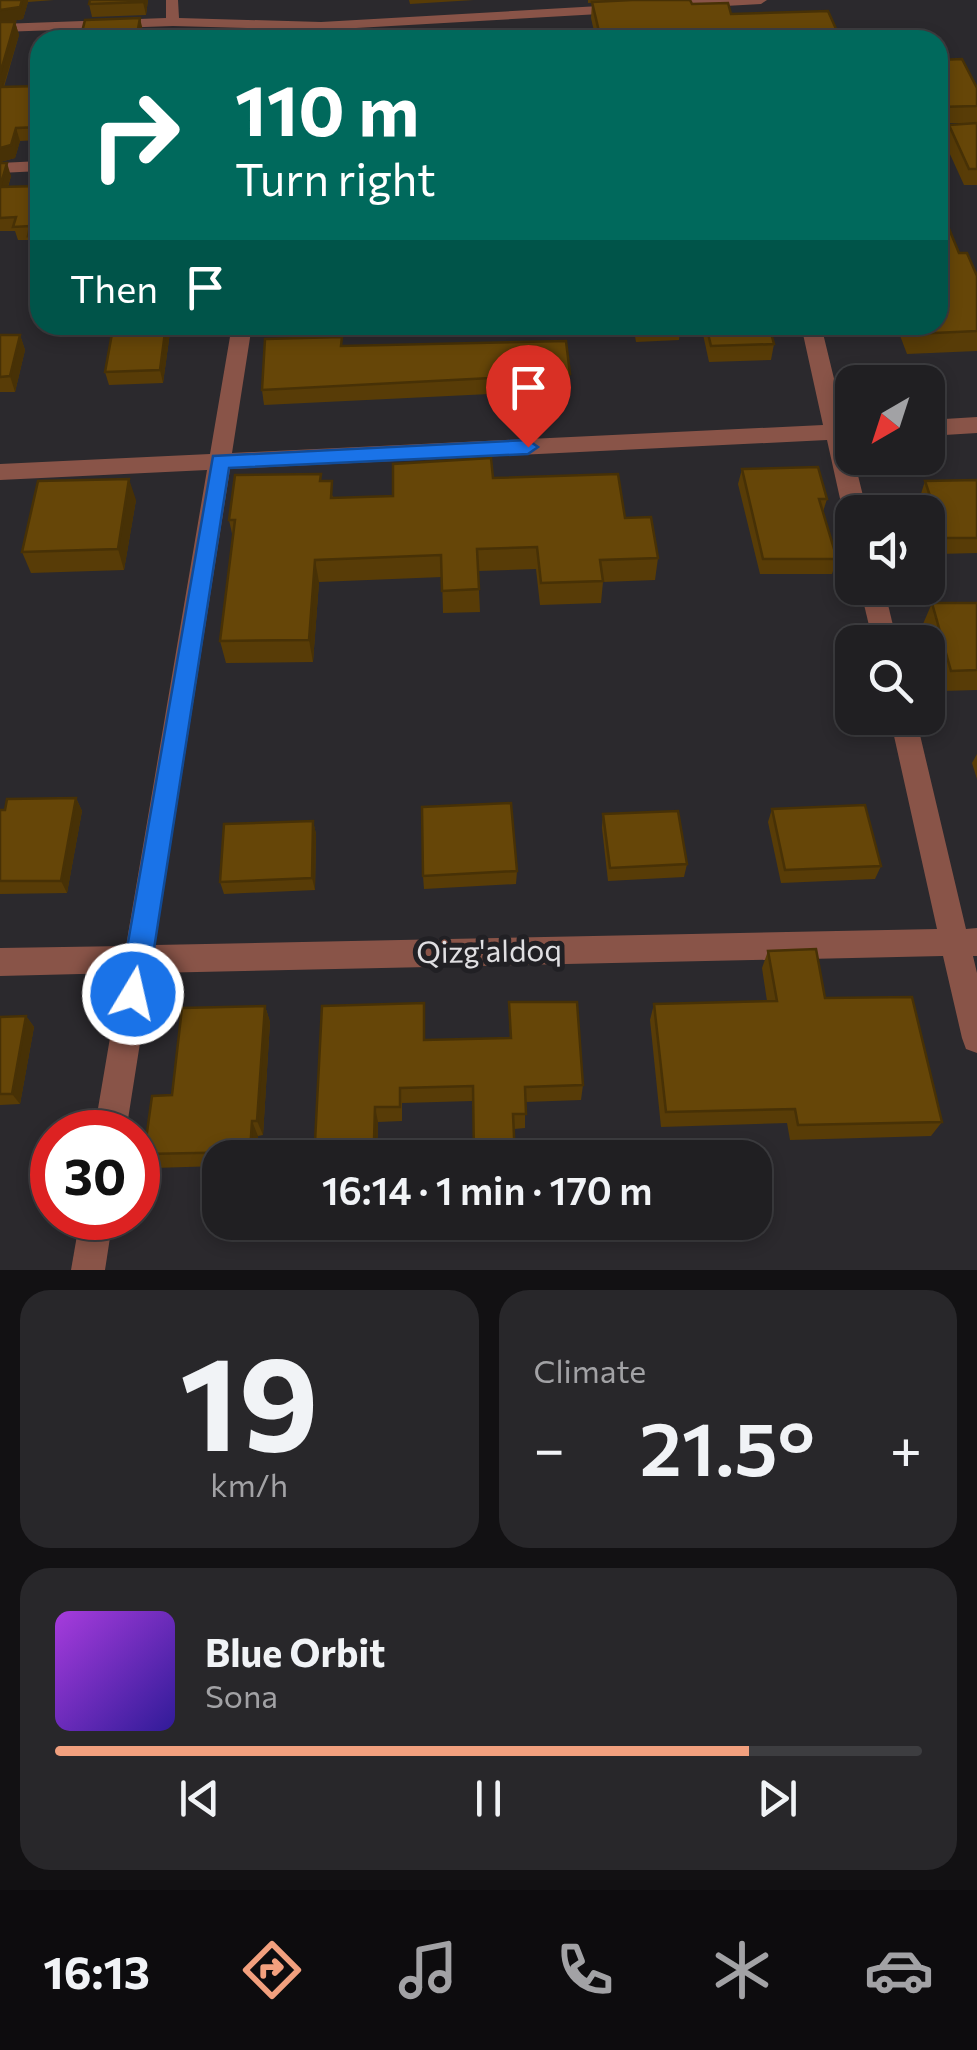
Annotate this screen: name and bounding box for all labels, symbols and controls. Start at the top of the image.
text: 110 m [235,65,419,150]
icon: right [70,70,200,200]
text: Turn right [235,150,436,205]
icon: arrive [178,260,233,315]
text: Then [70,264,158,311]
pin [486,345,571,448]
icon: arrive [501,360,556,415]
north arrow [835,365,945,475]
map controls [835,365,945,735]
button: sound [835,495,945,605]
button: search [835,625,945,735]
street label: Qizg'aldoq [416,930,562,969]
position arrow [81,942,185,1046]
speed limit sign: 30 [30,1110,160,1240]
text: 16:14 · 1 min · 170 m [322,1166,652,1213]
text: 19 [180,1319,319,1478]
text: Climate [534,1350,646,1390]
text: 21.5° [640,1400,815,1491]
text: − [534,1413,565,1480]
text: + [890,1413,922,1480]
text: km/h [210,1464,288,1504]
text: Blue Orbit [205,1628,385,1675]
text: Sona [205,1675,278,1715]
icon: previous [172,1771,227,1826]
icon: pause [461,1771,516,1826]
icon: next [750,1771,805,1826]
icon: directions [237,1935,307,2005]
icon: music [393,1935,463,2005]
icon: phone [550,1935,620,2005]
icon: climate [707,1935,777,2005]
icon: car [864,1935,934,2005]
text: 16:13 [43,1943,150,1998]

